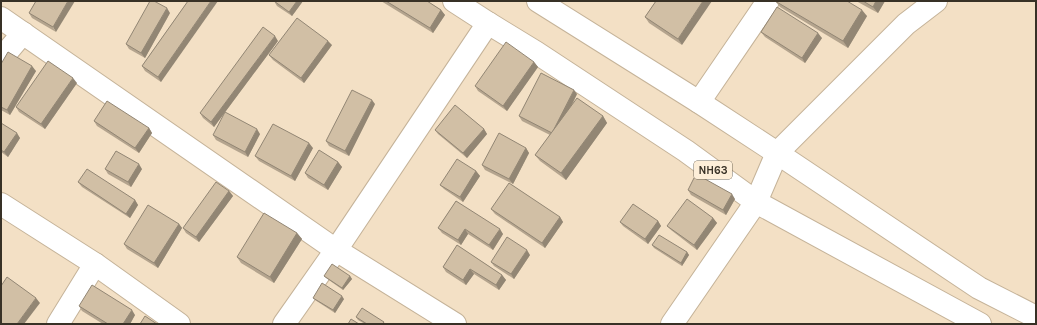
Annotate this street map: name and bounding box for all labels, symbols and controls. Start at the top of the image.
road number: NH63 [694,161,732,179]

